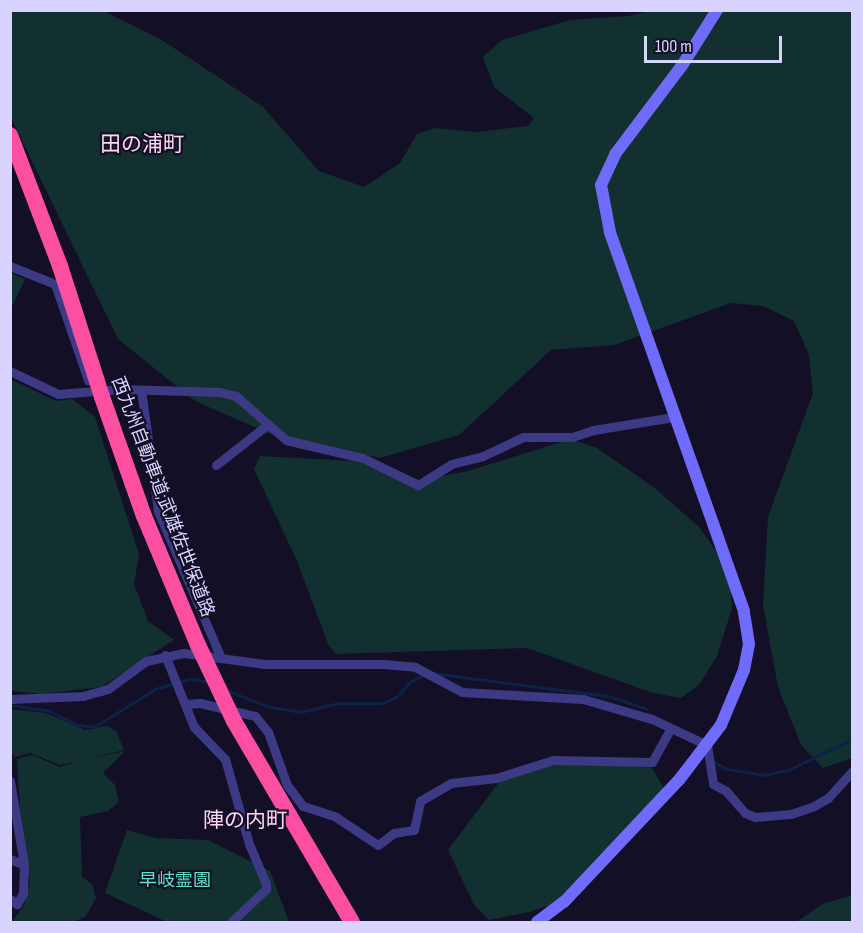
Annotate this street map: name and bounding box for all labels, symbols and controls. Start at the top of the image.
scale bar [647,24,785,62]
text: 100 m [655,36,692,57]
district label: 田の浦町 [100,132,184,158]
street label: 西九州自動車道;武雄佐世保道路 [106,374,218,620]
district label: 陣の内町 [203,808,287,834]
park label: 早岐霊園 [139,870,211,892]

